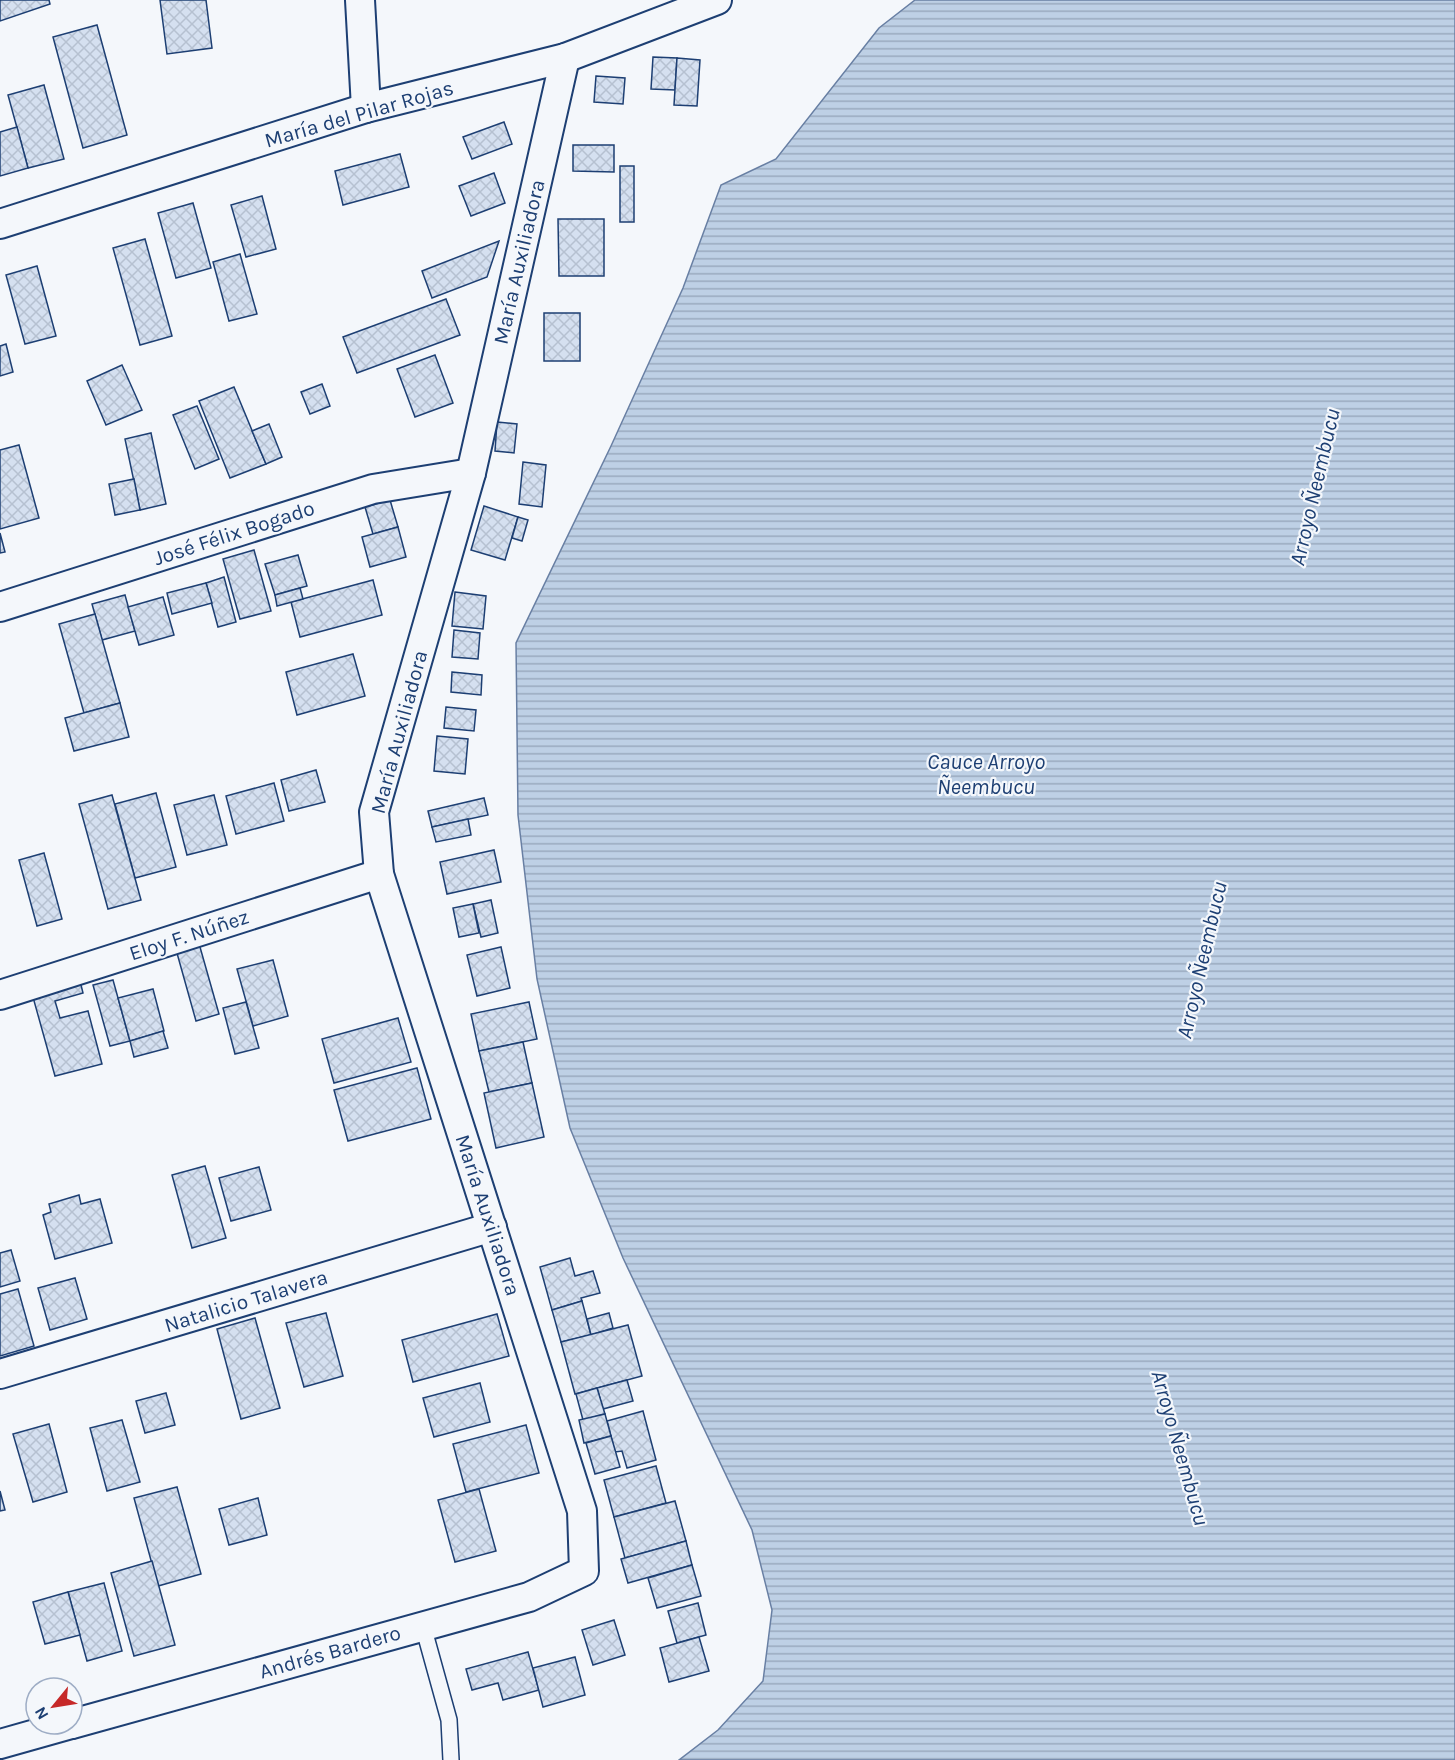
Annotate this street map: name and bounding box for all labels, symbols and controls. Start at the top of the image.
street label: María del Pilar Rojas [262,76,456,152]
street label: María Auxiliadora [488,177,550,347]
water label: Arroyo Ñeembucu [1284,406,1346,568]
street label: José Félix Bogado [151,496,317,570]
street label: María Auxiliadora [366,648,432,816]
water label: Cauce Arroyo Ñeembucu [927,749,1045,800]
water label: Arroyo Ñeembucu [1171,879,1233,1041]
street label: Eloy F. Núñez [126,904,252,966]
street label: María Auxiliadora [451,1131,525,1299]
street label: Natalicio Talavera [162,1265,330,1337]
water label: Arroyo Ñeembucu [1145,1367,1215,1529]
street label: Andrés Bardero [256,1620,404,1684]
north arrow [24,1676,84,1736]
text: N [30,1704,53,1723]

